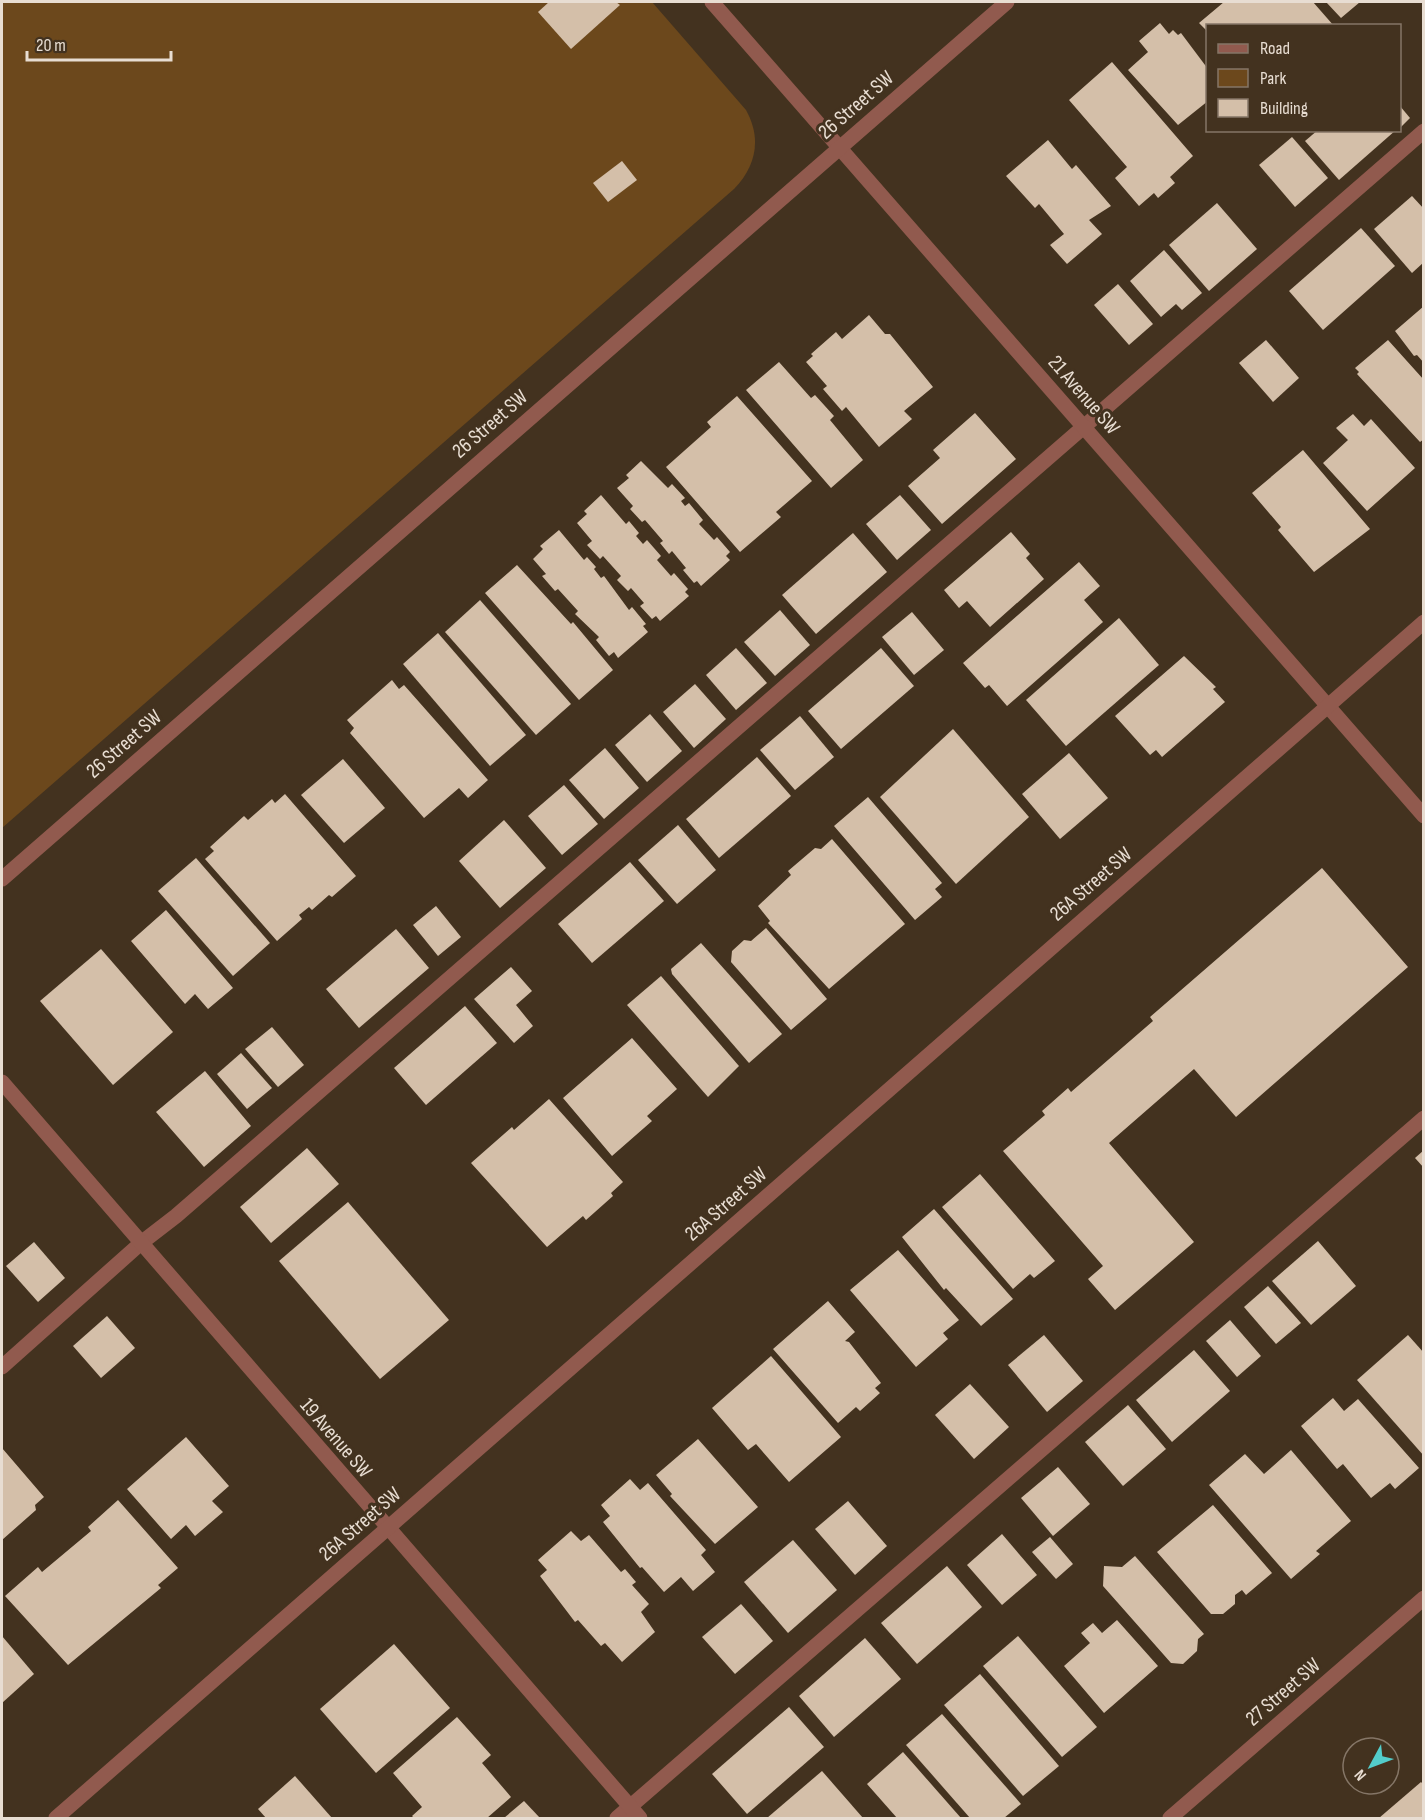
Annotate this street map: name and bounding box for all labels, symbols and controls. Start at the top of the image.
scale bar [27,24,171,62]
legend [1206,24,1401,132]
text: 20 m [36,35,66,56]
text: Road [1260,38,1290,59]
street label: 26 Street SW [813,65,899,144]
text: Park [1260,68,1286,89]
text: Building [1260,98,1308,119]
street label: 21 Avenue SW [1043,350,1125,440]
street label: 26 Street SW [447,384,533,463]
street label: 26 Street SW [81,704,167,783]
street label: 26A Street SW [1045,841,1137,926]
street label: 26A Street SW [680,1161,772,1246]
street label: 19 Avenue SW [295,1393,378,1483]
street label: 26A Street SW [314,1481,406,1566]
street label: 27 Street SW [1241,1653,1326,1731]
north arrow [1341,1736,1401,1796]
text: N [1351,1765,1371,1784]

